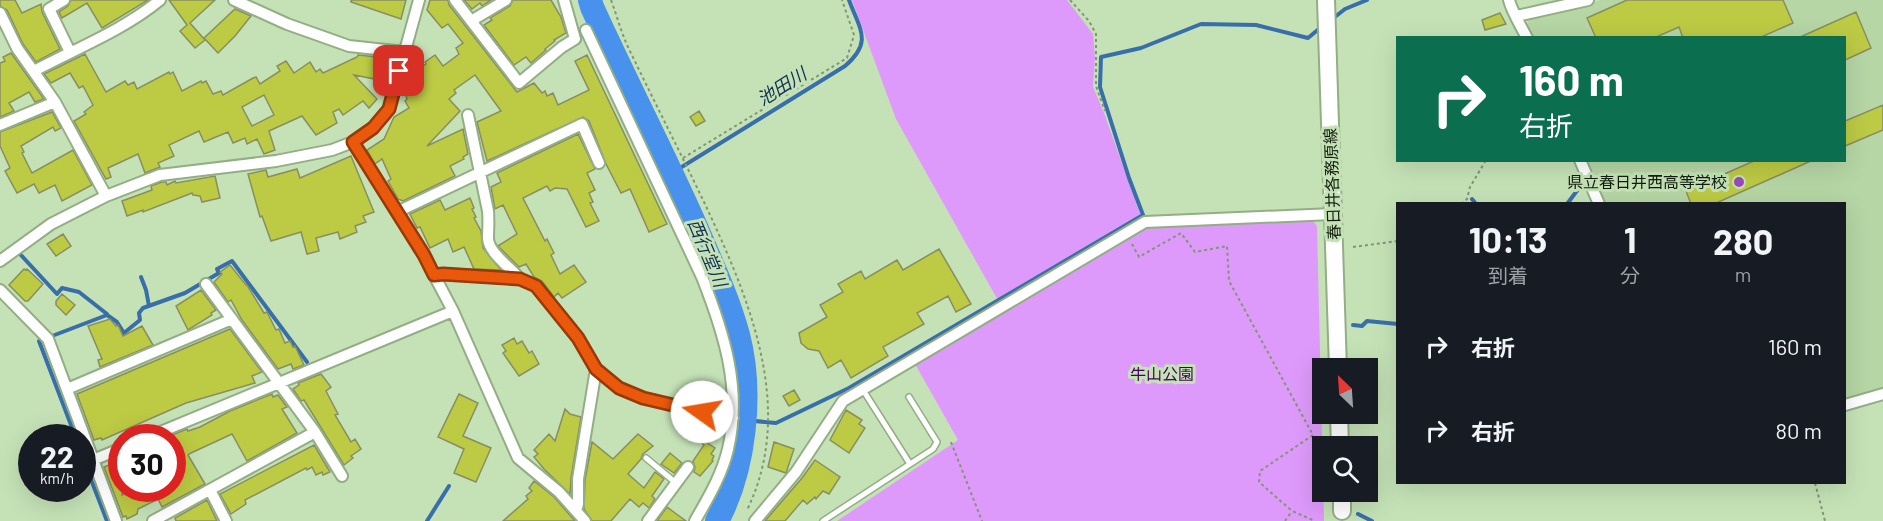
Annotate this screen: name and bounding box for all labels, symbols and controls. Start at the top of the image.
pin [373,45,424,96]
icon: arrive [382,54,415,87]
text: 160 m [1519,54,1624,104]
icon: right [1420,60,1498,138]
water label: 池田川 [753,61,812,110]
text: 右折 [1519,109,1573,141]
street label: 春日井各務原線 [1320,128,1343,240]
place label: 県立春日井西高等学校 [1567,172,1727,191]
marker: 県立春日井西高等学校 [1732,175,1746,189]
water label: 西行堂川 [684,215,733,292]
text: 10:13 [1469,217,1547,260]
text: 1 [1624,217,1637,260]
text: 280 [1713,219,1773,262]
text: m [1735,262,1751,286]
text: 到着 [1488,263,1528,287]
text: 分 [1620,263,1640,287]
icon: right [1420,330,1453,363]
text: 160 m [1768,333,1822,359]
text: 右折 [1471,334,1515,360]
north arrow [1312,358,1378,424]
map controls [1312,358,1378,502]
park label: 牛山公園 [1130,364,1194,383]
position arrow [670,380,734,444]
icon: right [1420,414,1453,447]
text: 80 m [1776,417,1822,443]
text: 右折 [1471,418,1515,444]
speed limit sign: 30 [108,424,186,502]
button: search [1312,436,1378,502]
text: 22 [40,438,74,474]
text: km/h [40,469,74,487]

